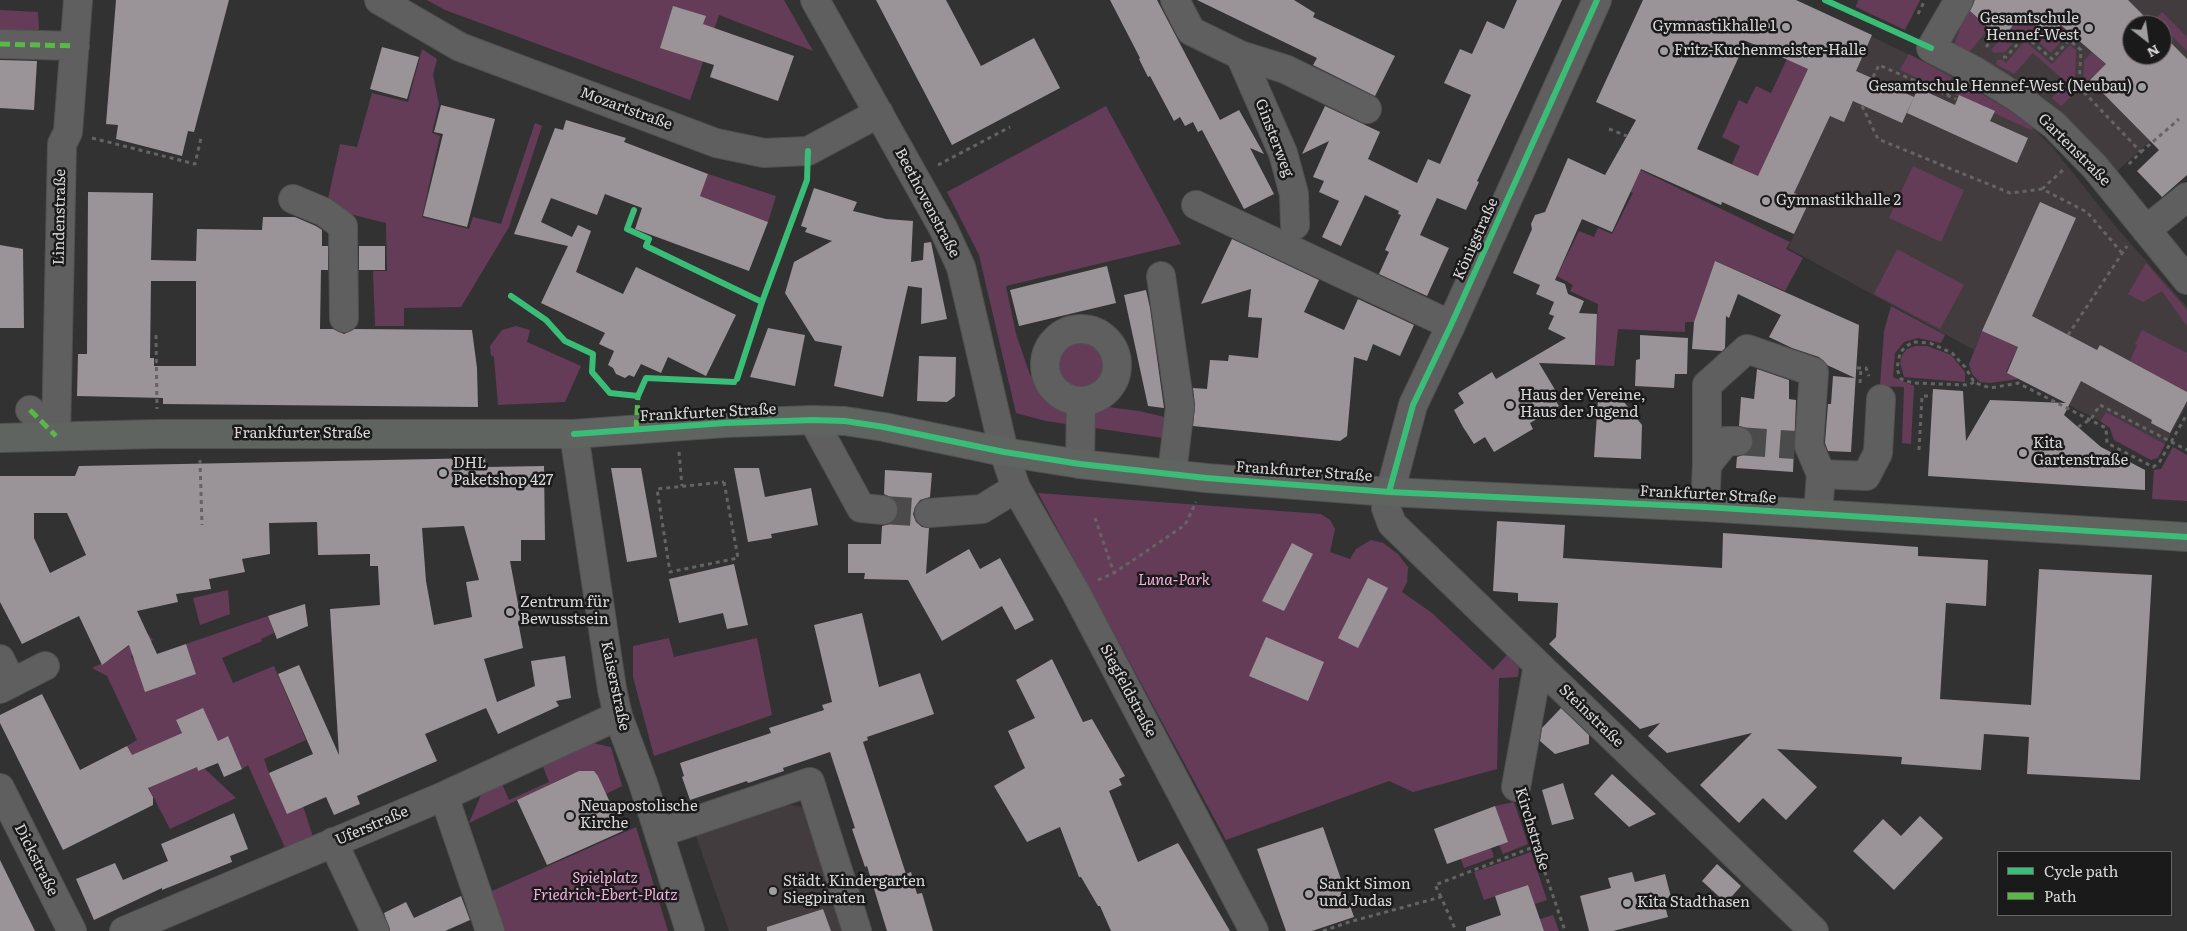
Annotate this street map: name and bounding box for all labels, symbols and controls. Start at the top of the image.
place label: Gesamtschule Hennef-West [1980,10,2079,45]
north arrow [2122,15,2172,65]
place label: Gymnastikhalle 1 [1652,18,1776,36]
marker: Gymnastikhalle 1 [1780,21,1792,33]
marker: Gesamtschule Hennef-West [2083,22,2095,34]
text: N [2144,41,2164,64]
place label: Fritz-Kuchenmeister-Halle [1674,42,1866,60]
marker: Fritz-Kuchenmeister-Halle [1658,45,1670,57]
place label: Gesamtschule Hennef-West (Neubau) [1868,78,2132,96]
marker: Gesamtschule Hennef-West (Neubau) [2136,81,2148,93]
street label: Mozartstraße [577,84,675,134]
street label: Ginsterweg [1251,96,1297,180]
street label: Gartenstraße [2034,110,2114,190]
street label: Beethovenstraße [891,145,963,261]
street label: Lindenstraße [50,169,70,265]
place label: Gymnastikhalle 2 [1776,192,1901,210]
street label: Königstraße [1450,195,1502,283]
marker: Gymnastikhalle 2 [1760,195,1772,207]
place label: Haus der Vereine, Haus der Jugend [1520,387,1646,422]
marker: Haus der Vereine, Haus der Jugend [1504,399,1516,411]
street label: Frankfurter Straße [639,400,777,426]
street label: Frankfurter Straße [234,425,370,443]
place label: Kita Gartenstraße [2033,435,2128,470]
marker: Kita Gartenstraße [2017,447,2029,459]
place label: DHL Paketshop 427 [453,455,553,490]
street label: Frankfurter Straße [1235,458,1373,486]
marker: DHL Paketshop 427 [437,467,449,479]
street label: Frankfurter Straße [1639,482,1777,508]
park label: Luna-Park [1138,572,1210,590]
place label: Zentrum für Bewusstsein [520,594,609,629]
marker: Zentrum für Bewusstsein [504,606,516,618]
street label: Kaiserstraße [597,640,633,732]
street label: Siegfeldstraße [1096,641,1160,741]
street label: Steinstraße [1555,681,1627,751]
street label: Kirchstraße [1511,785,1553,873]
place label: Neuapostolische Kirche [580,798,698,833]
street label: Uferstraße [333,803,411,849]
marker: Neuapostolische Kirche [564,810,576,822]
street label: Dickstraße [10,821,62,899]
legend [1997,851,2172,916]
text: Cycle path [2044,859,2118,882]
park label: Spielplatz Friedrich-Ebert-Platz [533,870,677,905]
place label: Städt. Kindergarten Siegpiraten [783,873,926,908]
place label: Sankt Simon und Judas [1319,876,1411,911]
text: Path [2044,884,2077,907]
marker: Städt. Kindergarten Siegpiraten [767,885,779,897]
marker: Sankt Simon und Judas [1303,888,1315,900]
place label: Kita Stadthasen [1637,894,1750,912]
marker: Kita Stadthasen [1621,897,1633,909]

